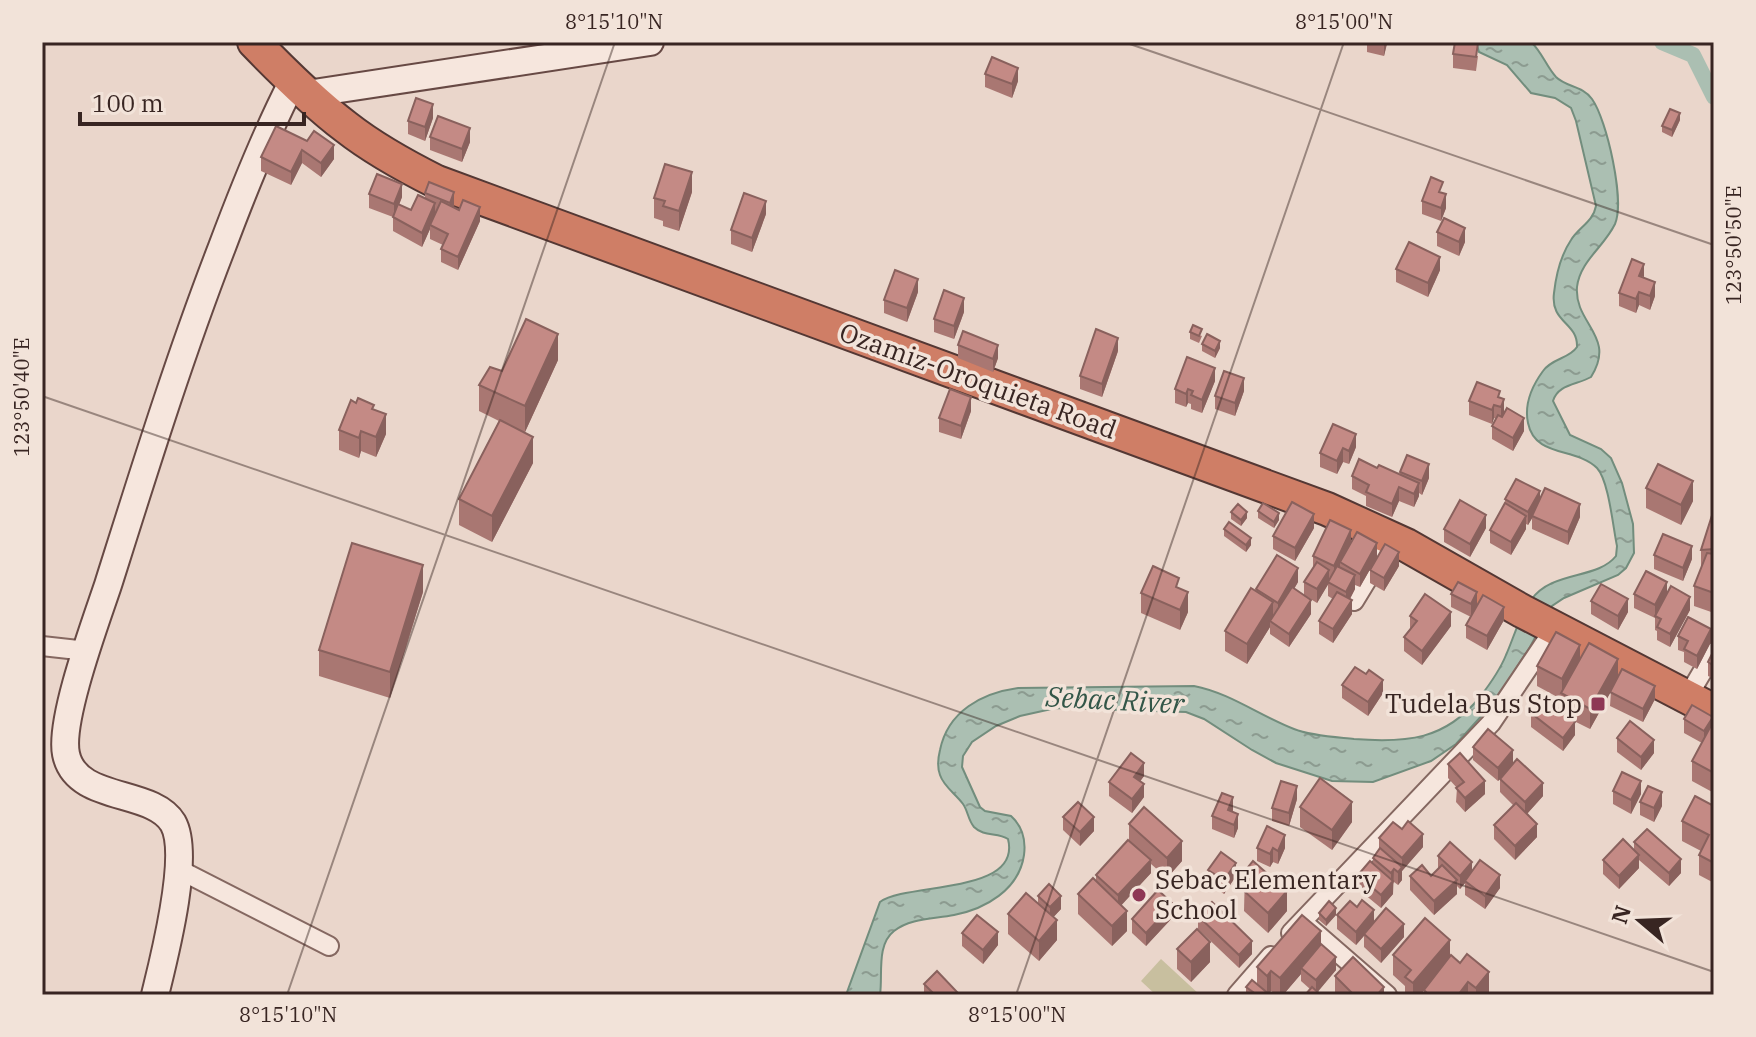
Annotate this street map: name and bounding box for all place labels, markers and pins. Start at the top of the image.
place label: Tudela Bus Stop [1385,686,1582,720]
marker: Tudela Bus Stop [1589,695,1607,713]
place label: Sebac Elementary School [1155,862,1377,926]
marker: Sebac Elementary School [1130,886,1148,904]

